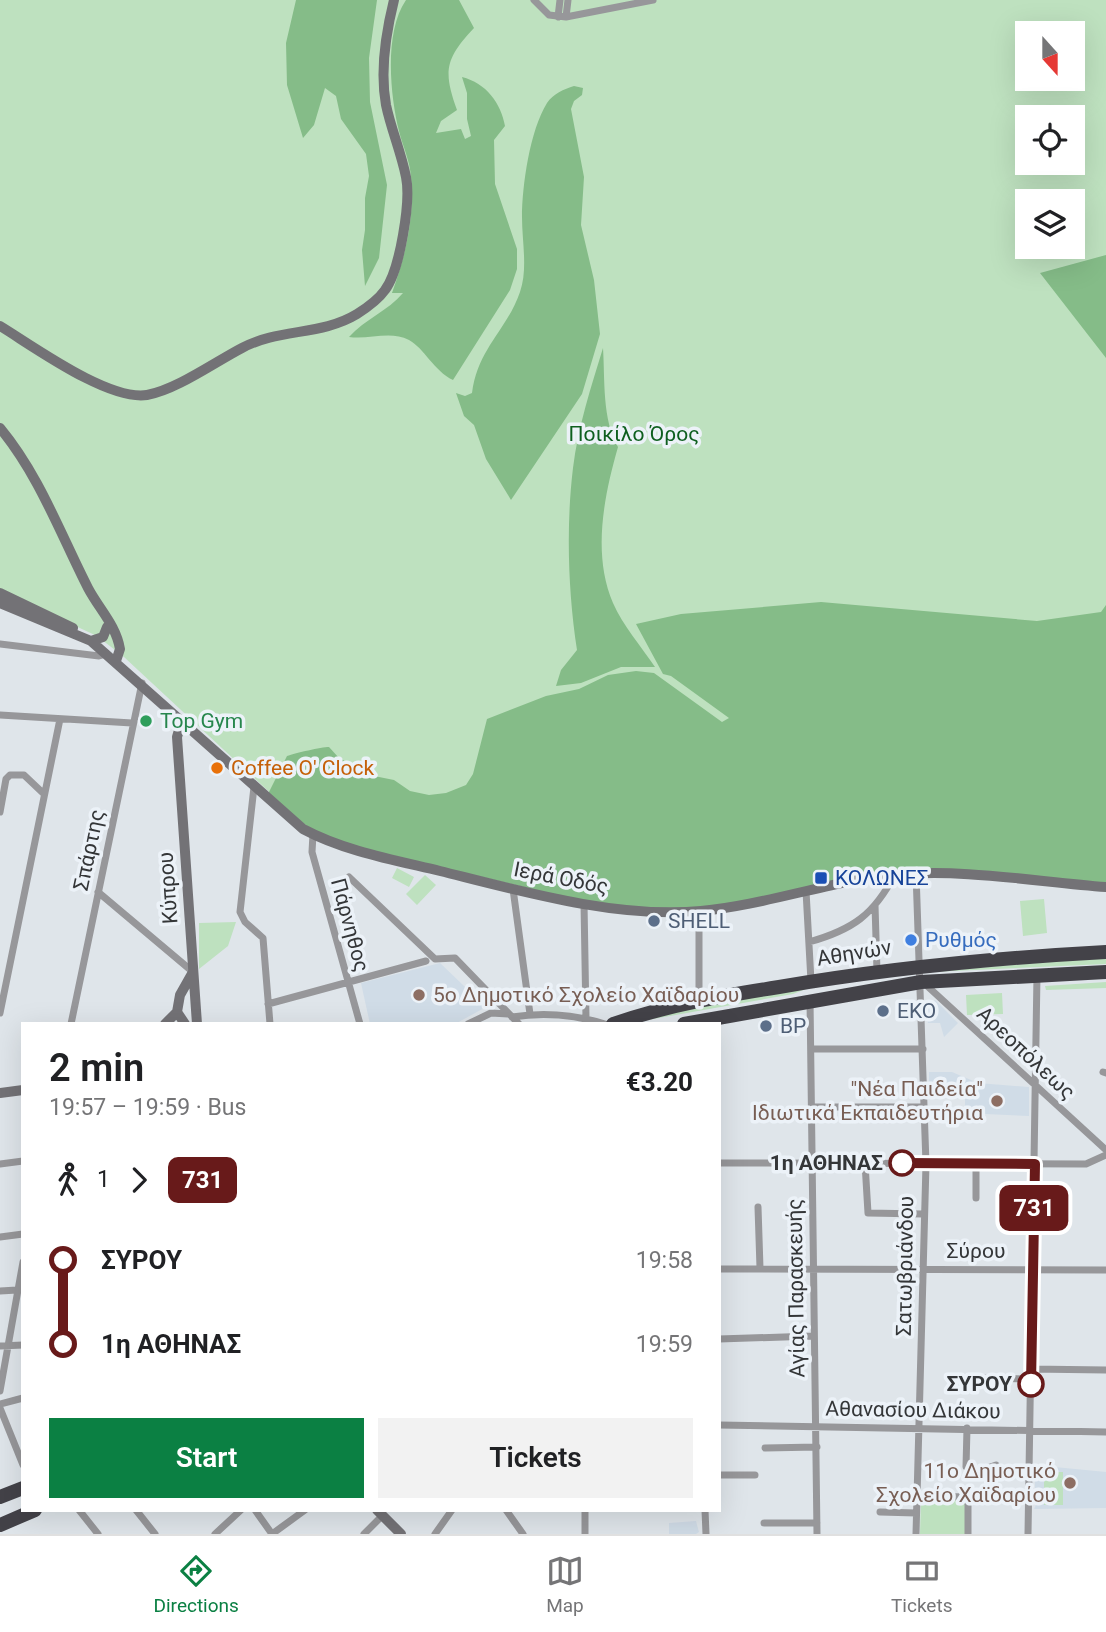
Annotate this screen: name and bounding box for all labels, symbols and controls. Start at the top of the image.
north arrow [1015,21,1085,91]
map controls [1015,21,1085,259]
button: locate [1015,105,1085,175]
button: layers [1015,189,1085,259]
park label: Ποικίλο Όρος [569,422,699,446]
place label: Top Gym [160,709,243,733]
marker: Top Gym [138,713,154,729]
place label: Coffee O' Clock [231,756,375,780]
marker: Coffee O' Clock [209,760,225,776]
street label: Σπάρτης [69,807,109,893]
street label: Κύπρου [154,851,182,925]
street label: Ιερά Οδός [512,857,610,899]
place label: ΚΟΛΩΝΕΣ [835,866,929,890]
marker: ΚΟΛΩΝΕΣ [813,870,829,886]
street label: Πάρνηθος [326,876,374,974]
place label: SHELL [668,909,730,933]
marker: SHELL [646,913,662,929]
place label: Ρυθμός [925,928,997,952]
marker: Ρυθμός [903,932,919,948]
street label: Αθηνών [815,935,893,971]
place label: 5ο Δημοτικό Σχολείο Χαϊδαρίου [433,983,739,1007]
marker: 5ο Δημοτικό Σχολείο Χαϊδαρίου [411,987,427,1003]
place label: EKO [897,999,936,1023]
street label: Αρεοπόλεως [972,1002,1080,1104]
marker: EKO [875,1003,891,1019]
place label: BP [780,1014,806,1038]
marker: BP [758,1018,774,1034]
text: 2 min [49,1046,144,1090]
text: €3.20 [626,1067,693,1097]
place label: "Νέα Παιδεία" Ιδιωτικά Εκπαιδευτήρια [752,1077,983,1125]
marker: "Νέα Παιδεία" Ιδιωτικά Εκπαιδευτήρια [989,1093,1005,1109]
text: 19:57 – 19:59 · Bus [49,1094,246,1121]
marker: 1η ΑΘΗΝΑΣ [889,1150,915,1176]
place label: 1η ΑΘΗΝΑΣ [770,1151,883,1175]
icon: walk [49,1161,87,1199]
icon: forward [120,1161,158,1199]
text: 1 [97,1166,110,1193]
text: 731 [182,1166,223,1194]
line badge: 731 [994,1185,1074,1231]
text: 731 [1013,1194,1055,1222]
street label: Σατωβριάνδου [892,1196,918,1336]
street label: Αγίας Παρασκευής [782,1198,810,1378]
street label: Σύρου [947,1239,1005,1263]
text: ΣΥΡΟΥ [101,1245,182,1275]
text: 19:58 [636,1247,693,1274]
text: 1η ΑΘΗΝΑΣ [101,1329,241,1359]
text: 19:59 [636,1331,693,1358]
marker: ΣΥΡΟΥ [1018,1371,1044,1397]
place label: ΣΥΡΟΥ [947,1372,1012,1396]
street label: Αθανασίου Διάκου [825,1396,1001,1424]
button: Start [49,1418,364,1498]
button: Tickets [378,1418,693,1498]
place label: 11ο Δημοτικό Σχολείο Χαϊδαρίου [876,1459,1056,1507]
marker: 11ο Δημοτικό Σχολείο Χαϊδαρίου [1062,1475,1078,1491]
tab: Directions [154,1552,239,1617]
tab: Map [546,1552,584,1617]
tab: Tickets [891,1552,952,1617]

